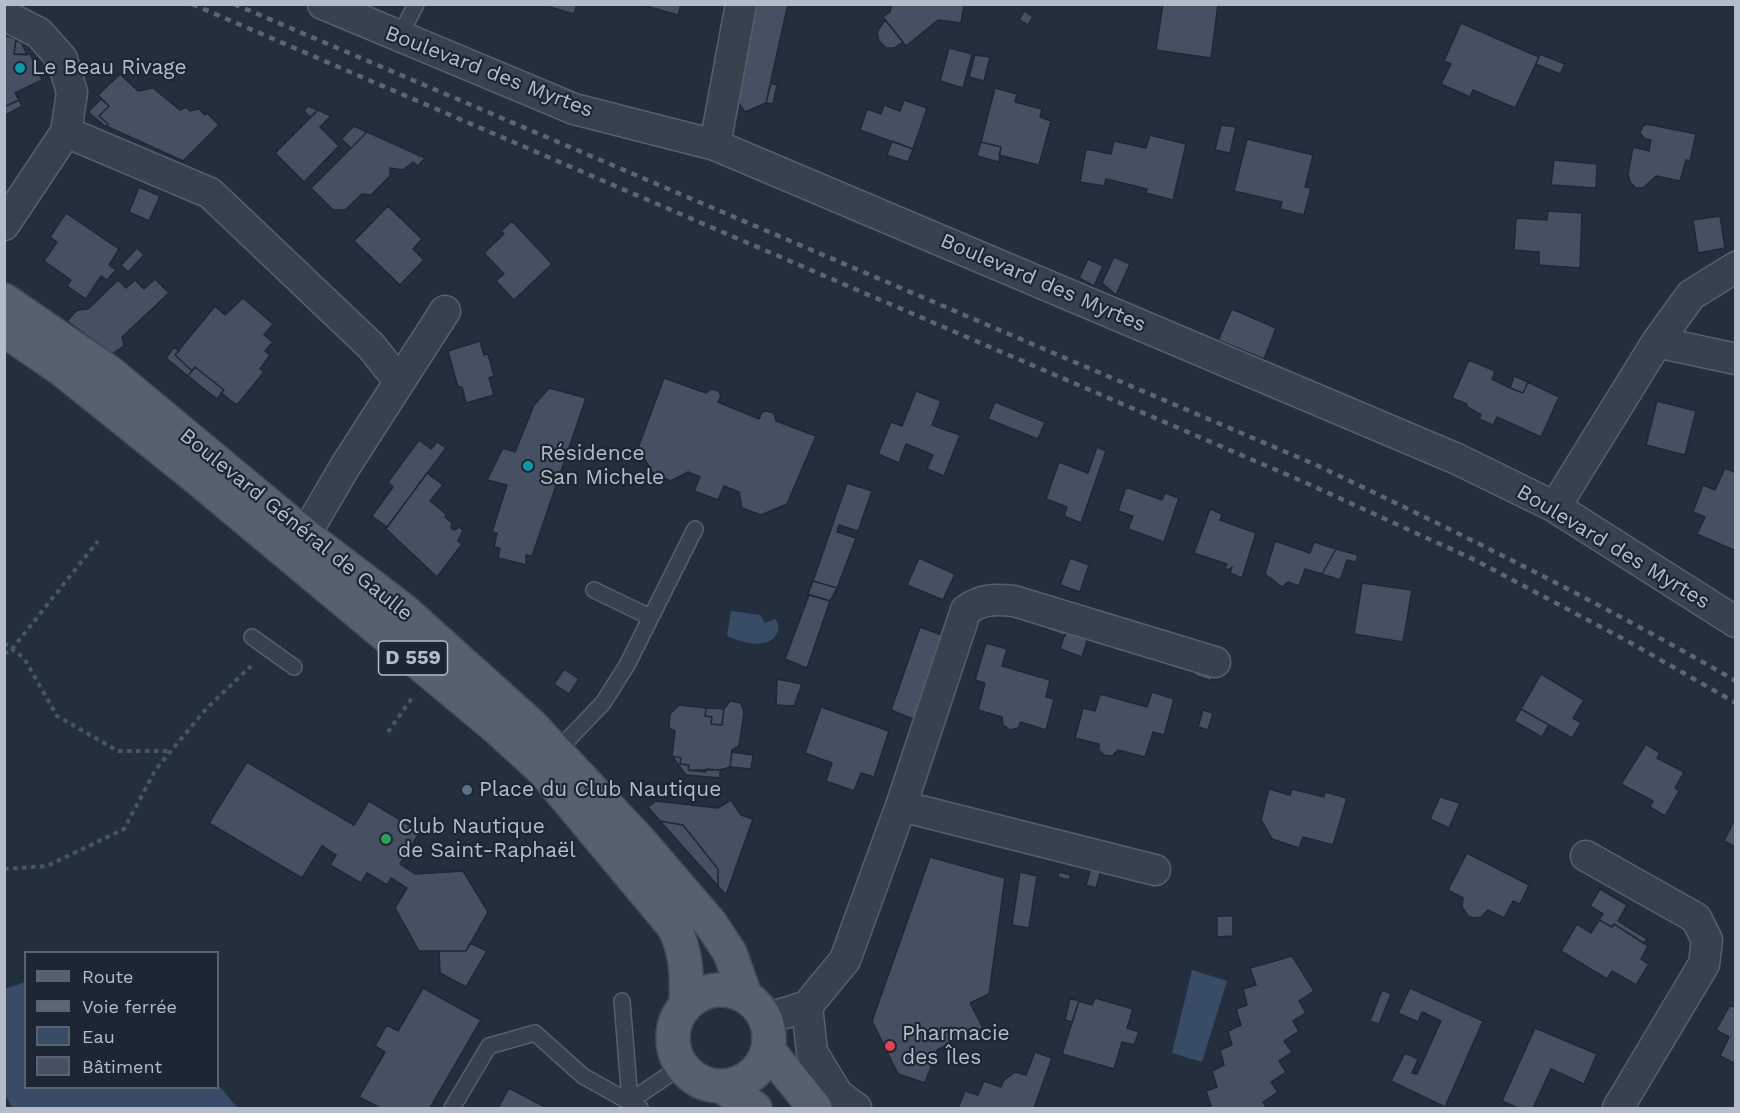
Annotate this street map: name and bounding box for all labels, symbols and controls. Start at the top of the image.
street label: Boulevard des Myrtes [381,21,597,123]
place label: Le Beau Rivage [32,55,187,81]
marker: Le Beau Rivage [13,61,27,75]
street label: Boulevard des Myrtes [936,228,1150,338]
street label: Boulevard Général de Gaulle [175,423,417,627]
place label: Résidence San Michele [540,441,664,491]
marker: Résidence San Michele [521,459,535,473]
street label: Boulevard des Myrtes [1512,479,1714,615]
road number: D 559 [378,641,448,675]
place label: Place du Club Nautique [479,777,721,803]
marker: Place du Club Nautique [460,783,474,797]
place label: Club Nautique de Saint-Raphaël [398,814,576,864]
marker: Club Nautique de Saint-Raphaël [379,832,393,846]
legend [24,951,219,1089]
text: Route [82,966,134,987]
text: Voie ferrée [82,996,177,1017]
place label: Pharmacie des Îles [902,1021,1010,1071]
text: Eau [82,1026,115,1047]
marker: Pharmacie des Îles [883,1039,897,1053]
text: Bâtiment [82,1056,162,1077]

